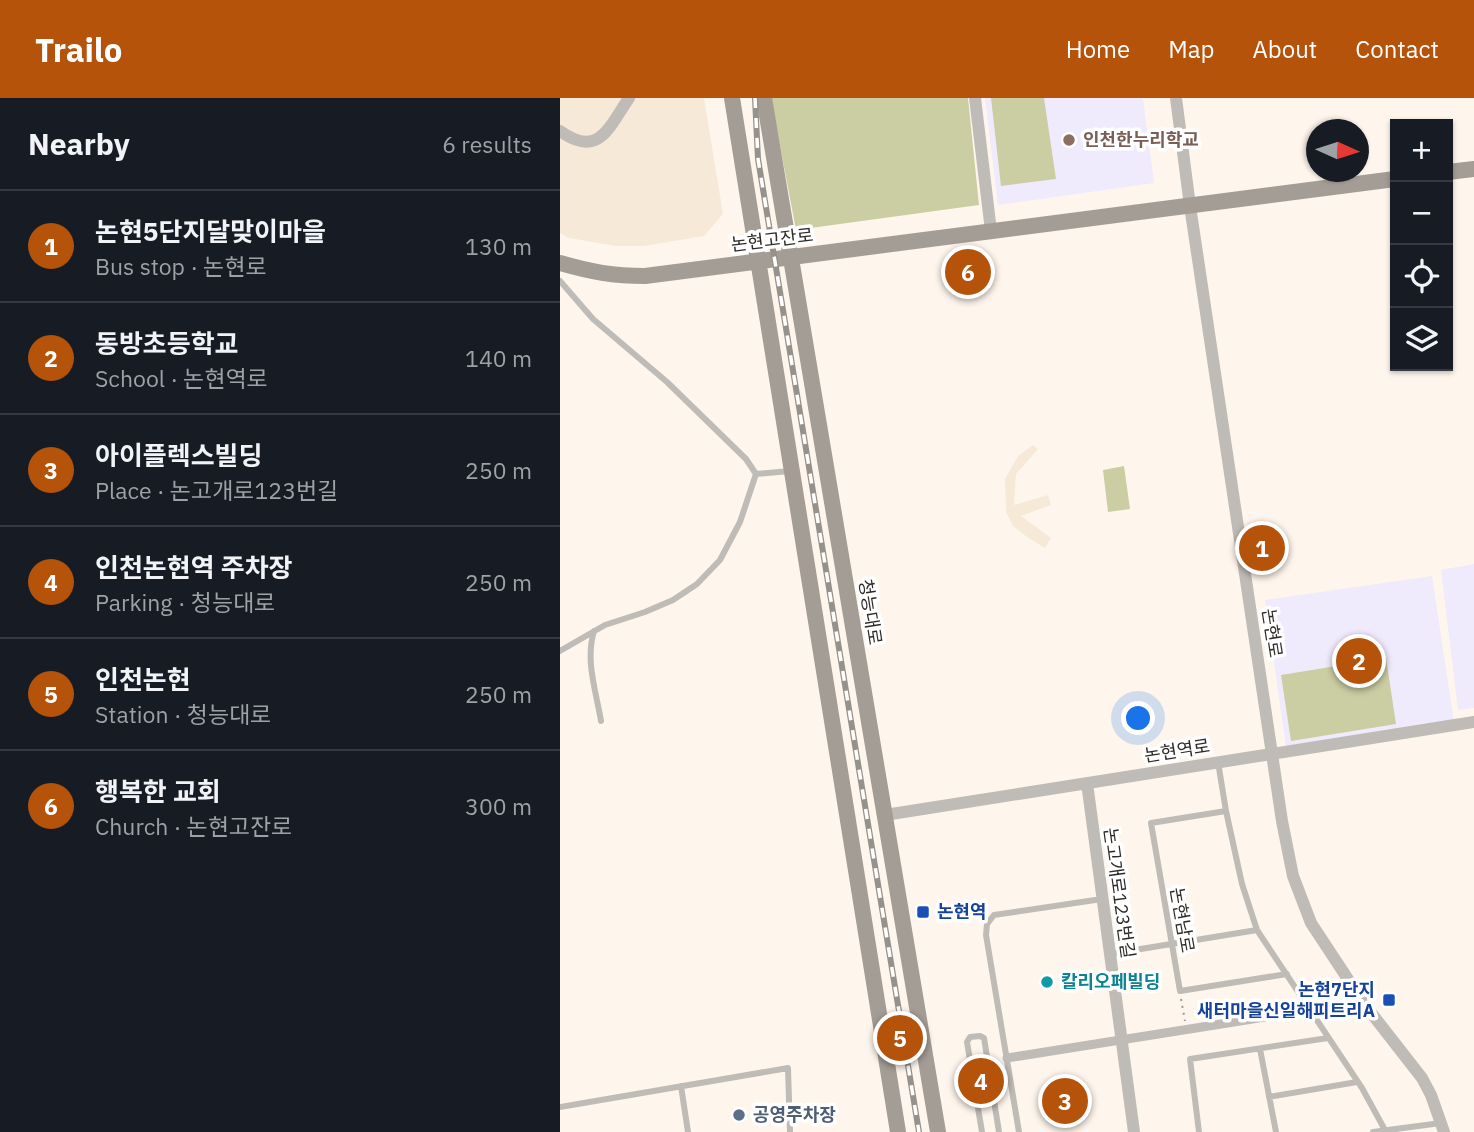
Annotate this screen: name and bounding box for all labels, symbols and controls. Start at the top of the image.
text: Trailo [35,28,122,71]
text: Home [1066,33,1130,65]
text: Map [1168,33,1214,65]
text: About [1252,33,1317,65]
text: Contact [1355,33,1439,65]
north arrow [1306,119,1369,182]
map controls [1390,119,1453,371]
button: + [1390,119,1453,182]
text: Nearby [28,124,130,163]
place label: 인천한누리학교 [1083,128,1199,151]
text: 6 results [442,129,532,159]
marker: 인천한누리학교 [1061,132,1077,148]
button: − [1390,182,1453,245]
text: 논현5단지달맞이마을 [95,214,326,248]
street label: 논현고잔로 [729,223,814,256]
text: 1 [44,231,58,261]
text: 130 m [465,231,532,261]
button: locate [1390,245,1453,308]
pin: 6 [945,246,991,298]
text: Bus stop · 논현로 [95,251,267,281]
button: layers [1390,308,1453,371]
text: 동방초등학교 [95,326,239,360]
text: 2 [44,343,58,373]
text: 140 m [465,343,532,373]
text: School · 논현역로 [95,363,268,393]
text: 아이플렉스빌딩 [95,438,262,472]
text: 3 [44,455,58,485]
text: 250 m [465,455,532,485]
text: Place · 논고개로123번길 [95,475,338,505]
pin: 1 [1239,522,1285,574]
text: 인천논현역 주차장 [95,550,293,584]
text: 4 [44,567,58,597]
text: 250 m [465,567,532,597]
street label: 청능대로 [854,577,887,646]
text: Parking · 청능대로 [95,587,276,617]
street label: 논현로 [1257,607,1288,659]
pin: 2 [1336,635,1382,687]
text: 인천논현 [95,662,191,696]
text: 5 [44,679,58,709]
text: 250 m [465,679,532,709]
text: Station · 청능대로 [95,699,271,729]
your location [1121,701,1155,735]
street label: 논현역로 [1142,734,1211,767]
text: 행복한 교회 [95,774,221,808]
text: 6 [44,791,58,821]
text: 300 m [465,791,532,821]
text: Church · 논현고잔로 [95,811,293,841]
street label: 논고개로123번길 [1099,826,1140,960]
street label: 논현남로 [1165,885,1200,955]
place label: 논현역 [937,900,987,923]
marker: 논현역 [915,904,931,920]
place label: 칼리오페빌딩 [1061,970,1160,993]
marker: 칼리오페빌딩 [1039,974,1055,990]
place label: 논현7단지 새터마을신일해피트리A [1197,978,1375,1022]
marker: 논현7단지 새터마을신일해피트리A [1381,992,1397,1008]
pin: 5 [877,1012,923,1064]
pin: 4 [958,1055,1004,1107]
pin: 3 [1042,1075,1088,1127]
place label: 공영주차장 [753,1103,836,1126]
marker: 공영주차장 [731,1107,747,1123]

